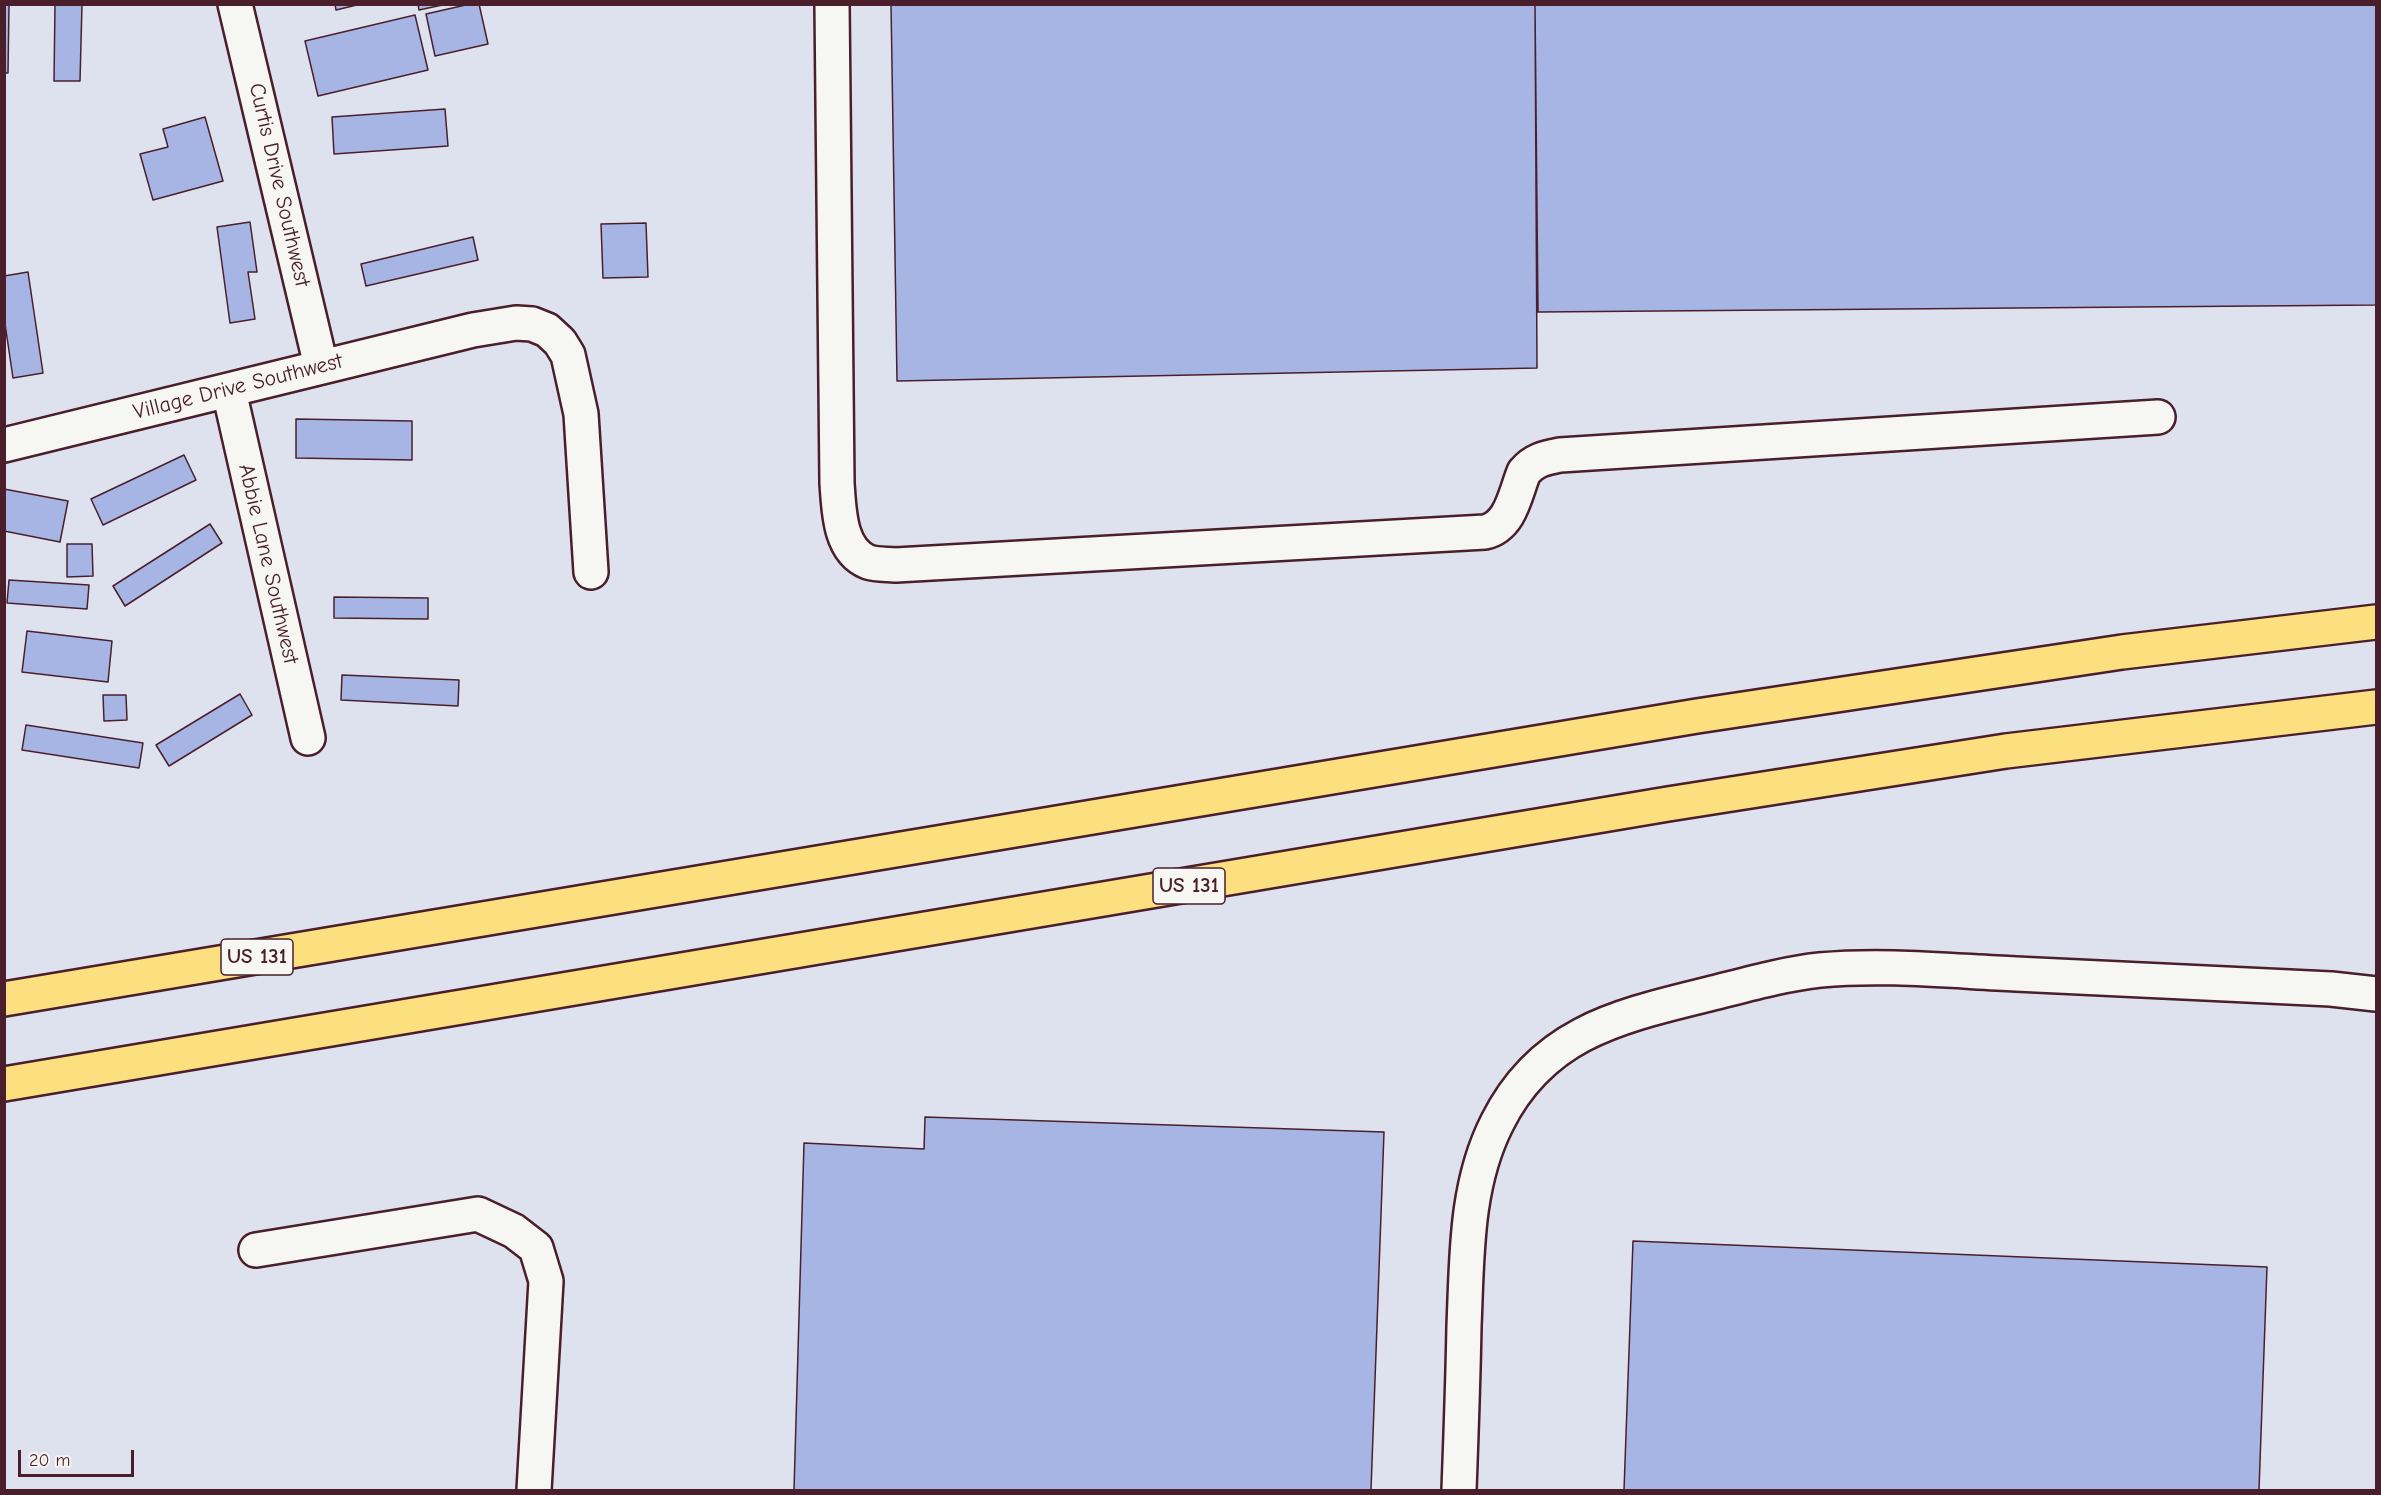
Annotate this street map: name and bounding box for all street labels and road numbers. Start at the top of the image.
street label: Curtis Drive Southwest [243,81,315,289]
street label: Village Drive Southwest [131,348,345,426]
street label: Abbie Lane Southwest [232,461,304,667]
road number: US 131 [1153,868,1225,904]
road number: US 131 [221,939,293,975]

